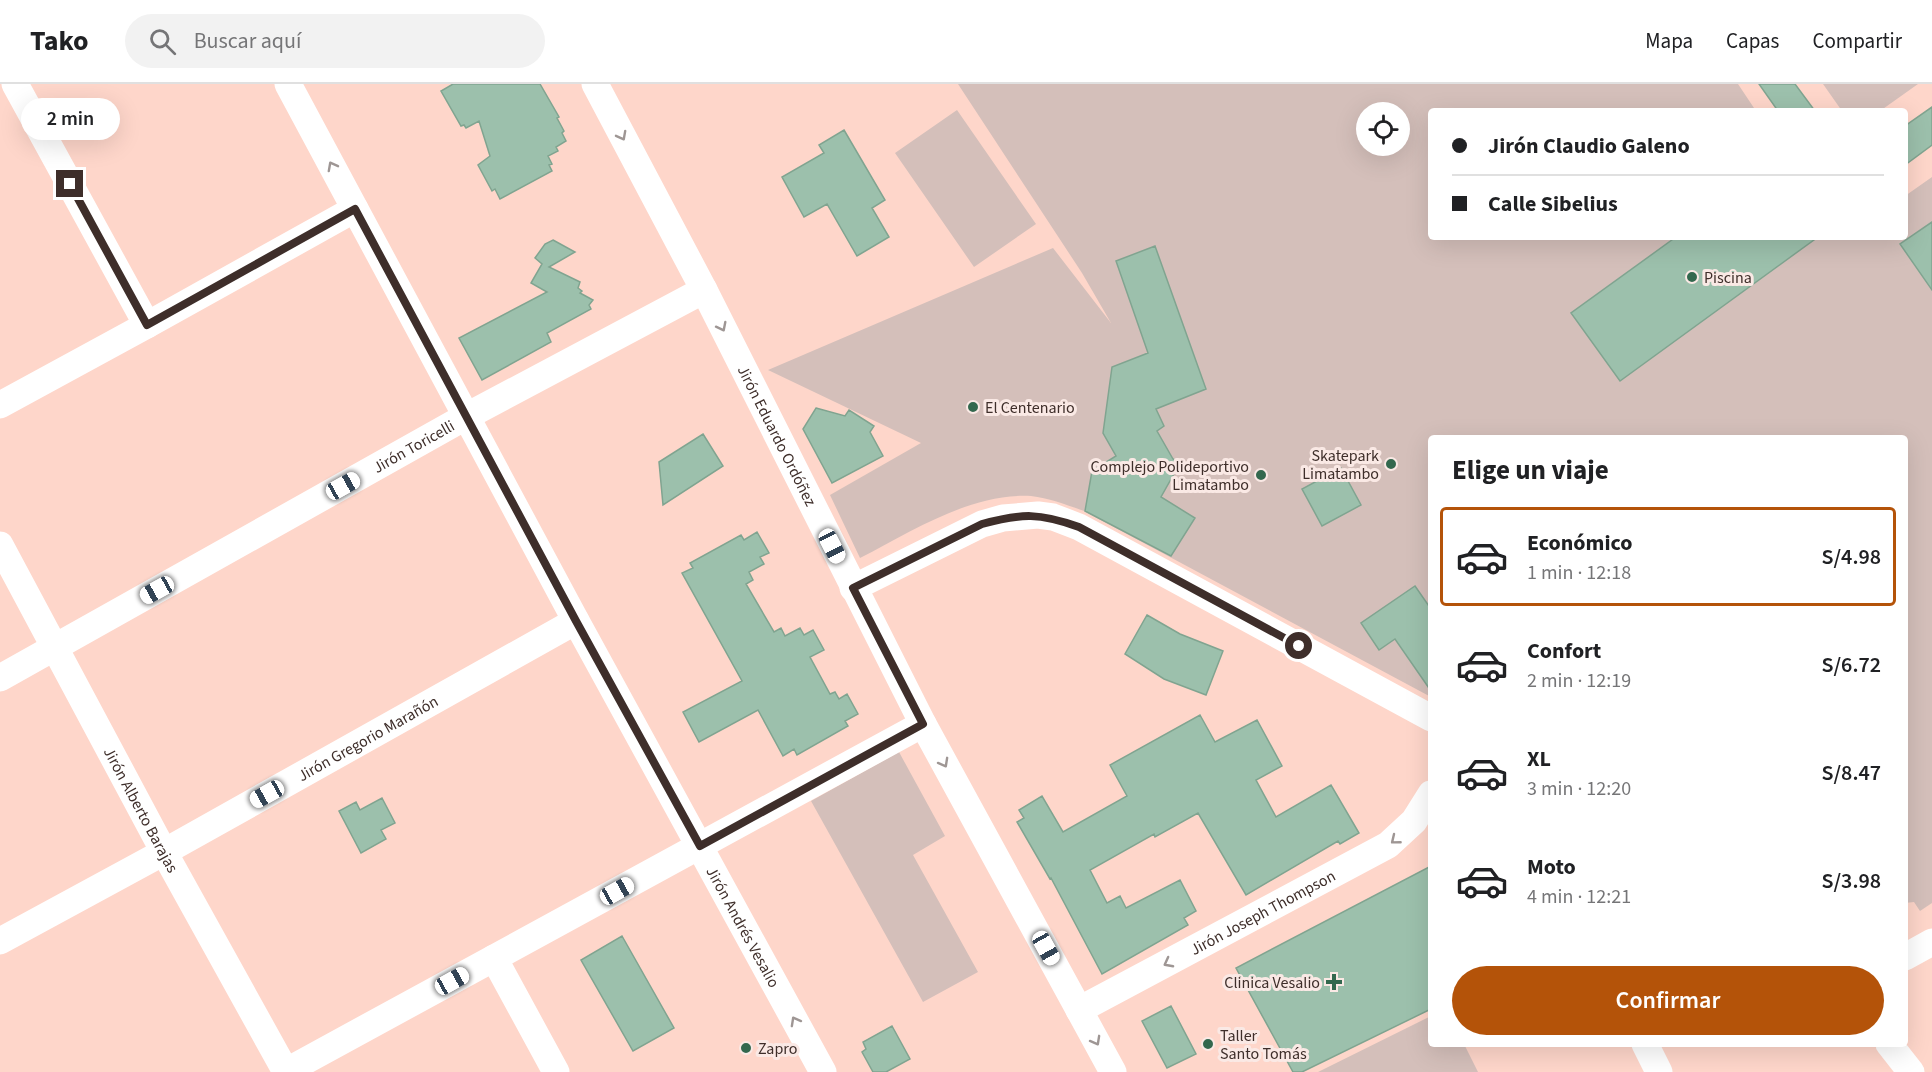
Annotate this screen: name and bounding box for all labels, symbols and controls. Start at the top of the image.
search box [125,14,545,68]
text: Tako [30,21,89,61]
icon: search [146,25,179,58]
text: Buscar aquí [194,25,301,57]
text: Mapa [1645,26,1693,56]
text: Capas [1726,26,1779,56]
text: Compartir [1812,26,1902,56]
callout: 2 min [20,97,119,139]
map controls [1356,102,1410,156]
button: locate [1356,102,1410,156]
text: 2 min [47,105,94,133]
one-way arrow [615,129,626,140]
text: Jirón Claudio Galeno [1488,130,1690,162]
one-way arrow [328,162,339,172]
route end [56,170,83,197]
text: Calle Sibelius [1488,188,1618,220]
place label: Piscina [1704,267,1752,289]
marker: Piscina [1685,270,1699,284]
one-way arrow [715,321,727,332]
street label: Jirón Eduardo Ordóñez [732,362,821,510]
place label: El Centenario [985,397,1075,419]
marker: El Centenario [966,400,980,414]
street label: Jirón Toricelli [369,415,459,479]
place label: Skatepark Limatambo [1302,445,1379,485]
text: Elige un viaje [1452,451,1609,490]
place label: Complejo Polideportivo Limatambo [1090,456,1249,496]
marker: Skatepark Limatambo [1384,457,1398,471]
marker: Complejo Polideportivo Limatambo [1254,468,1268,482]
car [323,469,363,503]
car [816,526,848,566]
text: Económico [1527,527,1632,559]
icon: car [1455,530,1509,584]
text: S/4.98 [1822,541,1881,573]
text: 1 min · 12:18 [1527,559,1631,587]
car [137,573,177,607]
route start [1285,632,1312,659]
text: Confort [1527,635,1601,667]
icon: car [1455,638,1509,692]
text: S/6.72 [1822,649,1881,681]
text: 2 min · 12:19 [1527,667,1631,695]
street label: Jirón Gregorio Marañón [294,691,442,787]
street label: Jirón Alberto Barajas [98,743,183,877]
text: XL [1527,743,1551,775]
icon: car [1455,746,1509,800]
one-way arrow [937,756,948,767]
text: S/8.47 [1822,757,1881,789]
text: 3 min · 12:20 [1527,775,1631,803]
car [247,777,287,811]
one-way arrow [1391,832,1402,843]
text: Moto [1527,851,1576,883]
icon: car [1455,854,1509,908]
street label: Jirón Andrés Vesalio [701,863,785,992]
street label: Jirón Joseph Thompson [1186,865,1339,961]
text: S/3.98 [1822,865,1881,897]
car [597,874,637,908]
text: 4 min · 12:21 [1527,883,1631,911]
car [1029,928,1063,968]
one-way arrow [1164,956,1174,967]
car [432,964,472,998]
button: Confirmar [1452,966,1884,1035]
place label: Clinica Vesalio [1224,972,1320,994]
marker: Clinica Vesalio [1325,973,1343,991]
one-way arrow [791,1016,802,1027]
place label: Taller Santo Tomás [1220,1025,1307,1065]
one-way arrow [1089,1035,1100,1045]
marker: Taller Santo Tomás [1201,1037,1215,1051]
place label: Zapro [758,1038,797,1060]
marker: Zapro [739,1041,753,1055]

